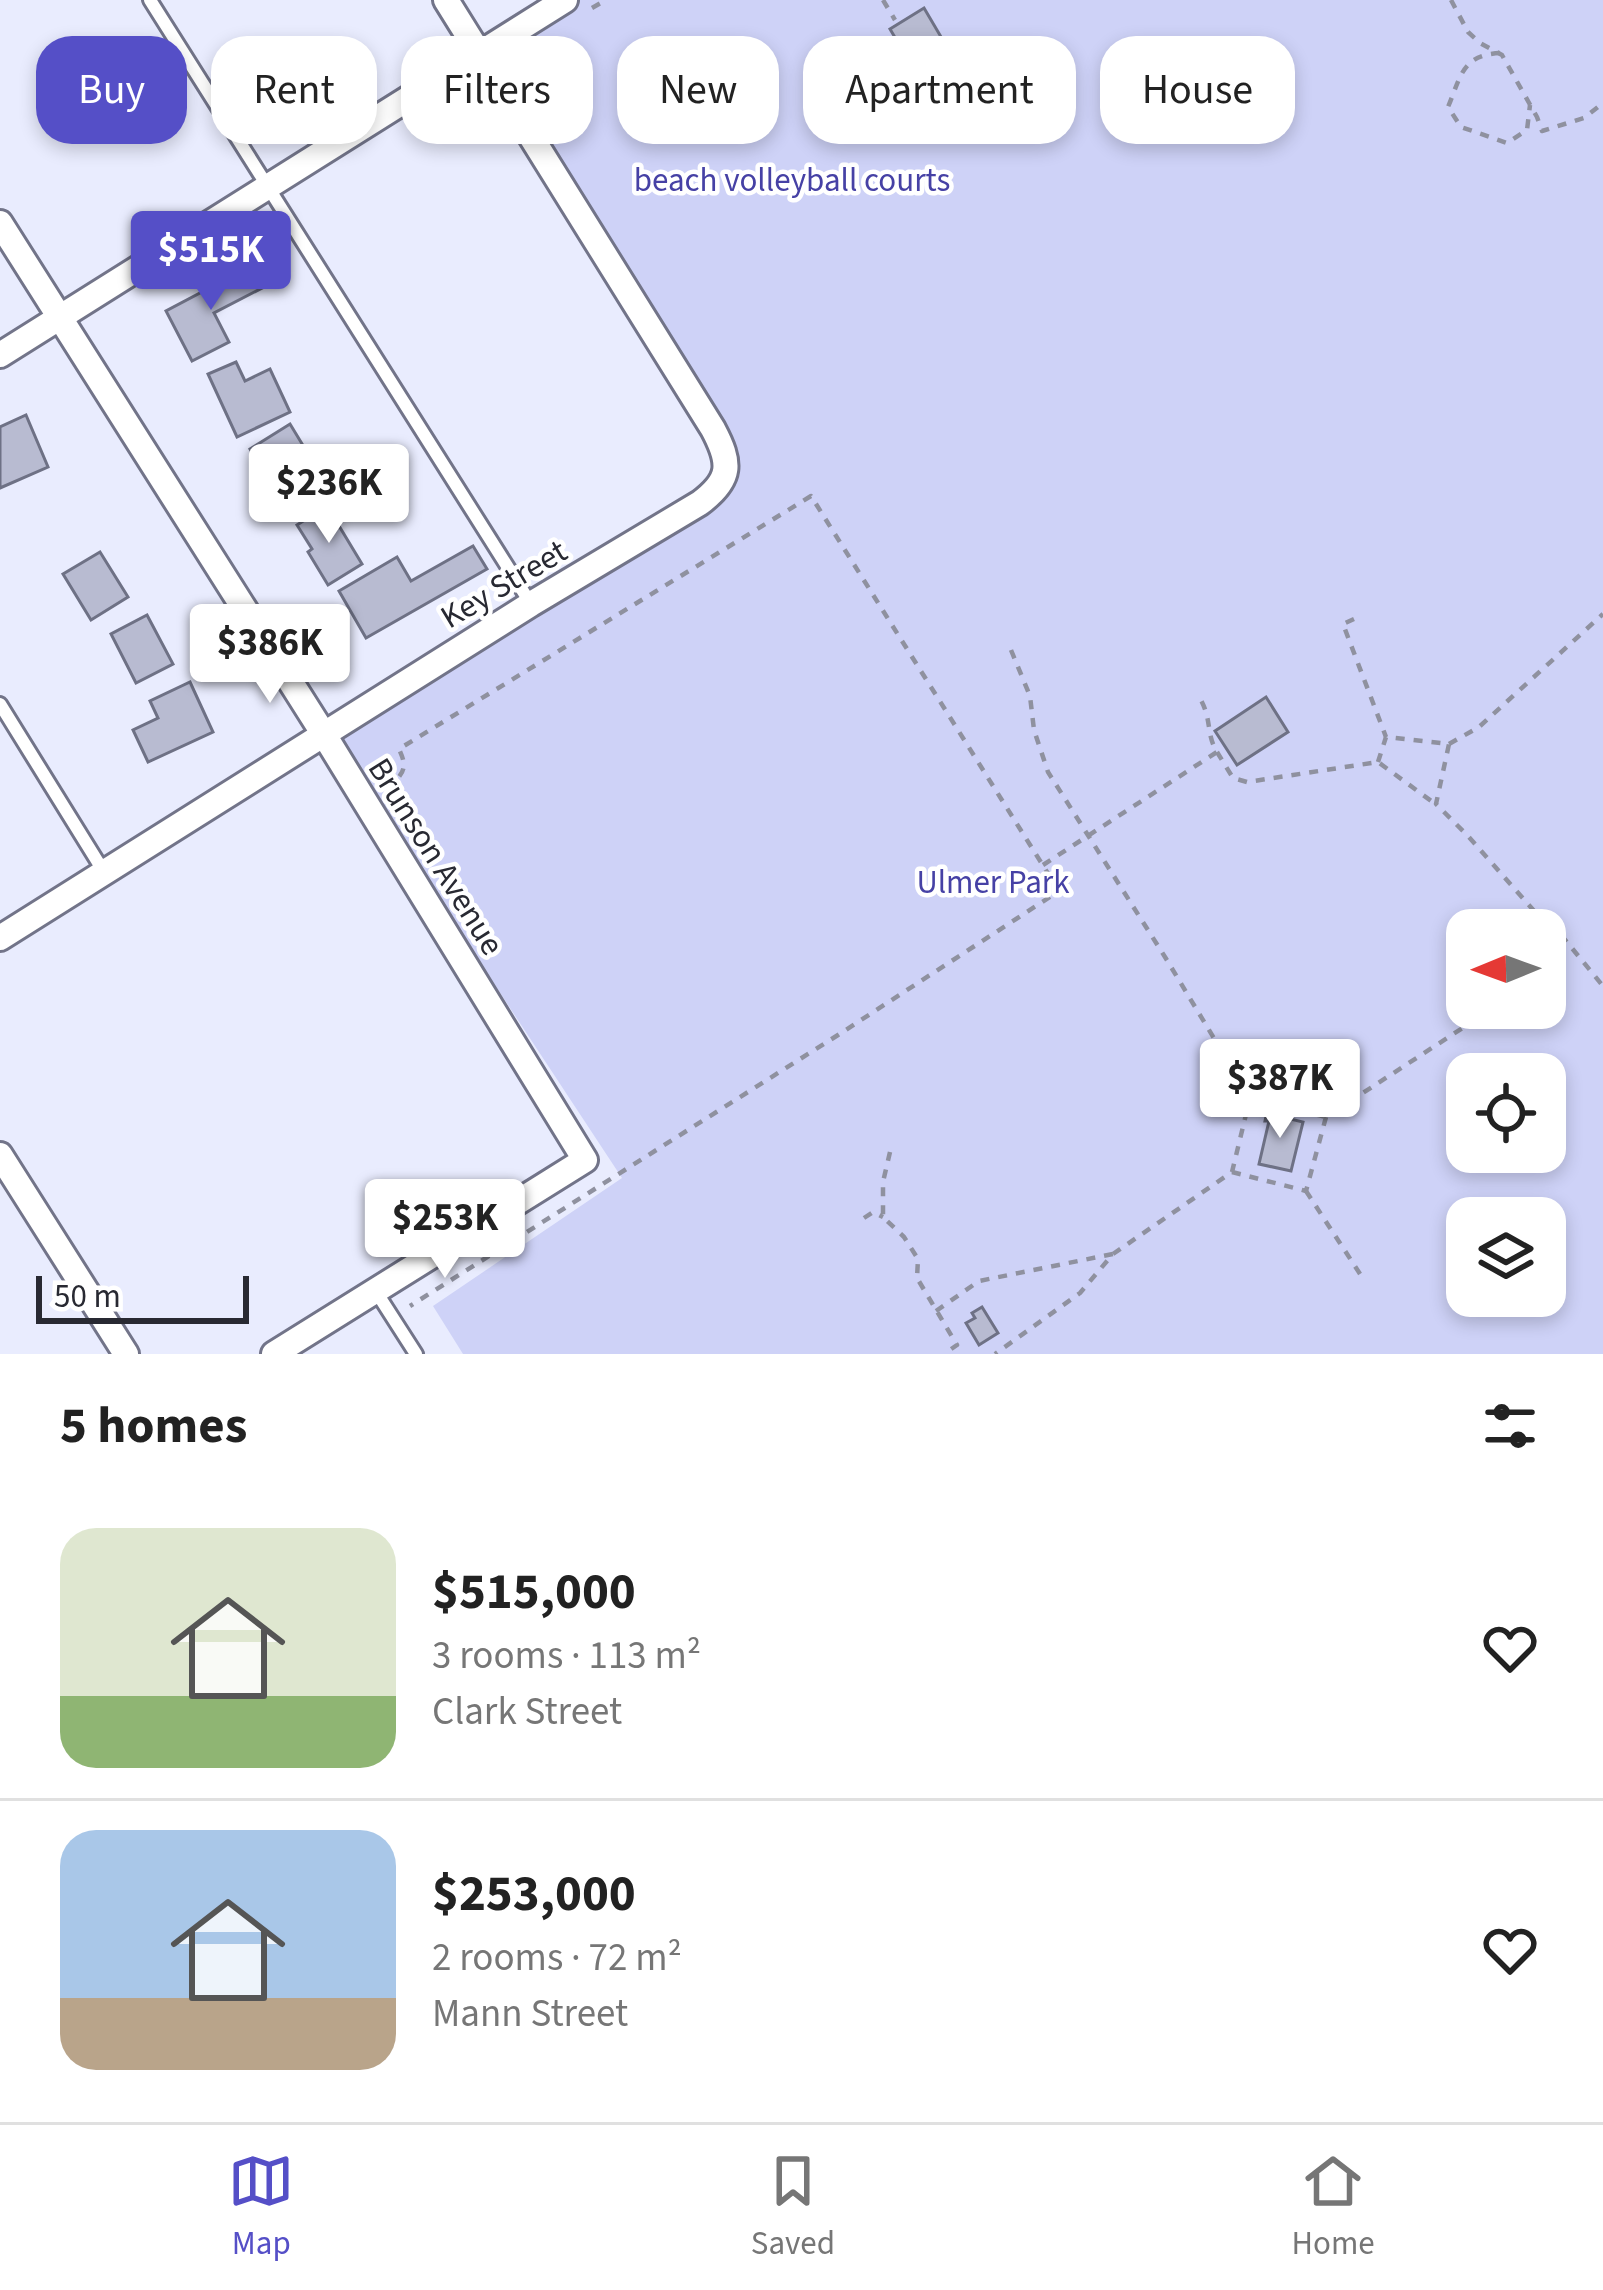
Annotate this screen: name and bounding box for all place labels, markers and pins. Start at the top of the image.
pin: $515K [127,211,295,313]
pin: $236K [245,444,413,546]
pin: $386K [186,604,354,706]
pin: $387K [1196,1039,1364,1141]
pin: $253K [361,1179,529,1281]

